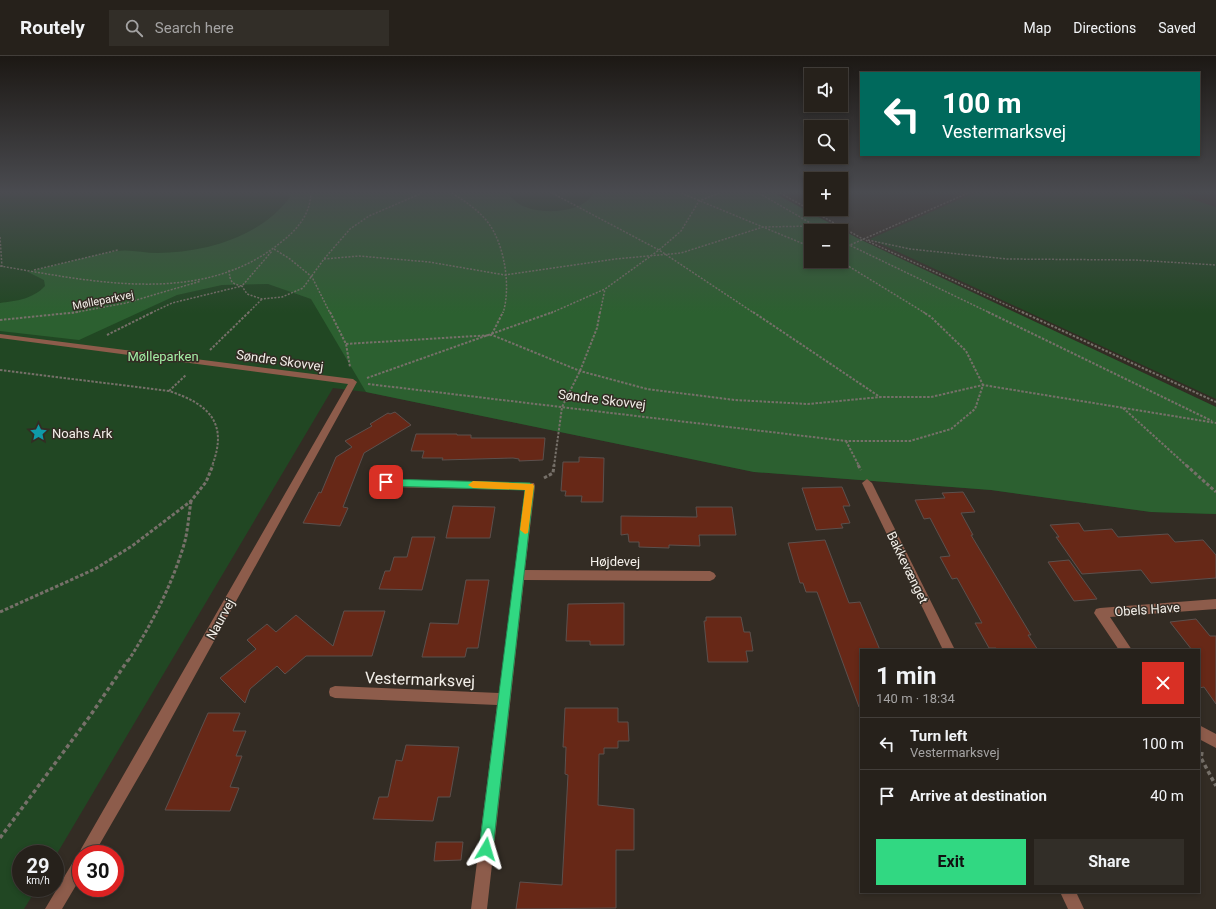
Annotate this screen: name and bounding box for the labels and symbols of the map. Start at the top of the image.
street label: Mølleparkvej [71,288,135,313]
street label: Søndre Skovvej [235,347,325,374]
park label: Mølleparken [127,349,199,364]
street label: Søndre Skovvej [557,387,647,412]
place icon: Noahs Ark [29,423,49,443]
place label: Noahs Ark [52,426,113,441]
pin [369,465,403,499]
street label: Bakkevænget [884,529,931,606]
street label: Højdevej [590,554,640,569]
street label: Naurvej [203,596,238,642]
street label: Obels Have [1114,600,1180,619]
street label: Vestermarksvej [365,668,475,691]
position arrow [465,828,507,870]
speed limit sign: 30 [72,845,124,897]

